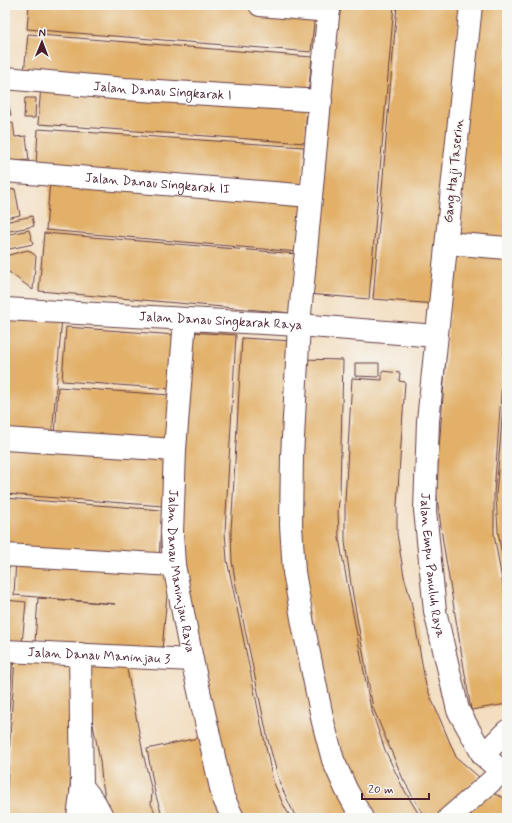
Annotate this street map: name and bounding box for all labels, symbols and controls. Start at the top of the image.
north arrow [22,22,62,62]
text: N [38,26,46,40]
street label: Jalan Danau Singkarak I [93,78,232,104]
street label: Gang Haji Taserin [440,118,469,224]
street label: Jalan Danau Singkarak II [84,169,231,198]
street label: Jalan Danau Singkarak Raya [139,308,303,334]
street label: Jalan Danau Maninjau Raya [163,489,199,654]
street label: Jalan Empu Panuluh Raya [416,492,449,640]
street label: Jalan Danau Maninjau 3 [27,644,171,667]
scale bar [362,775,429,801]
text: 20 m [368,782,394,798]

